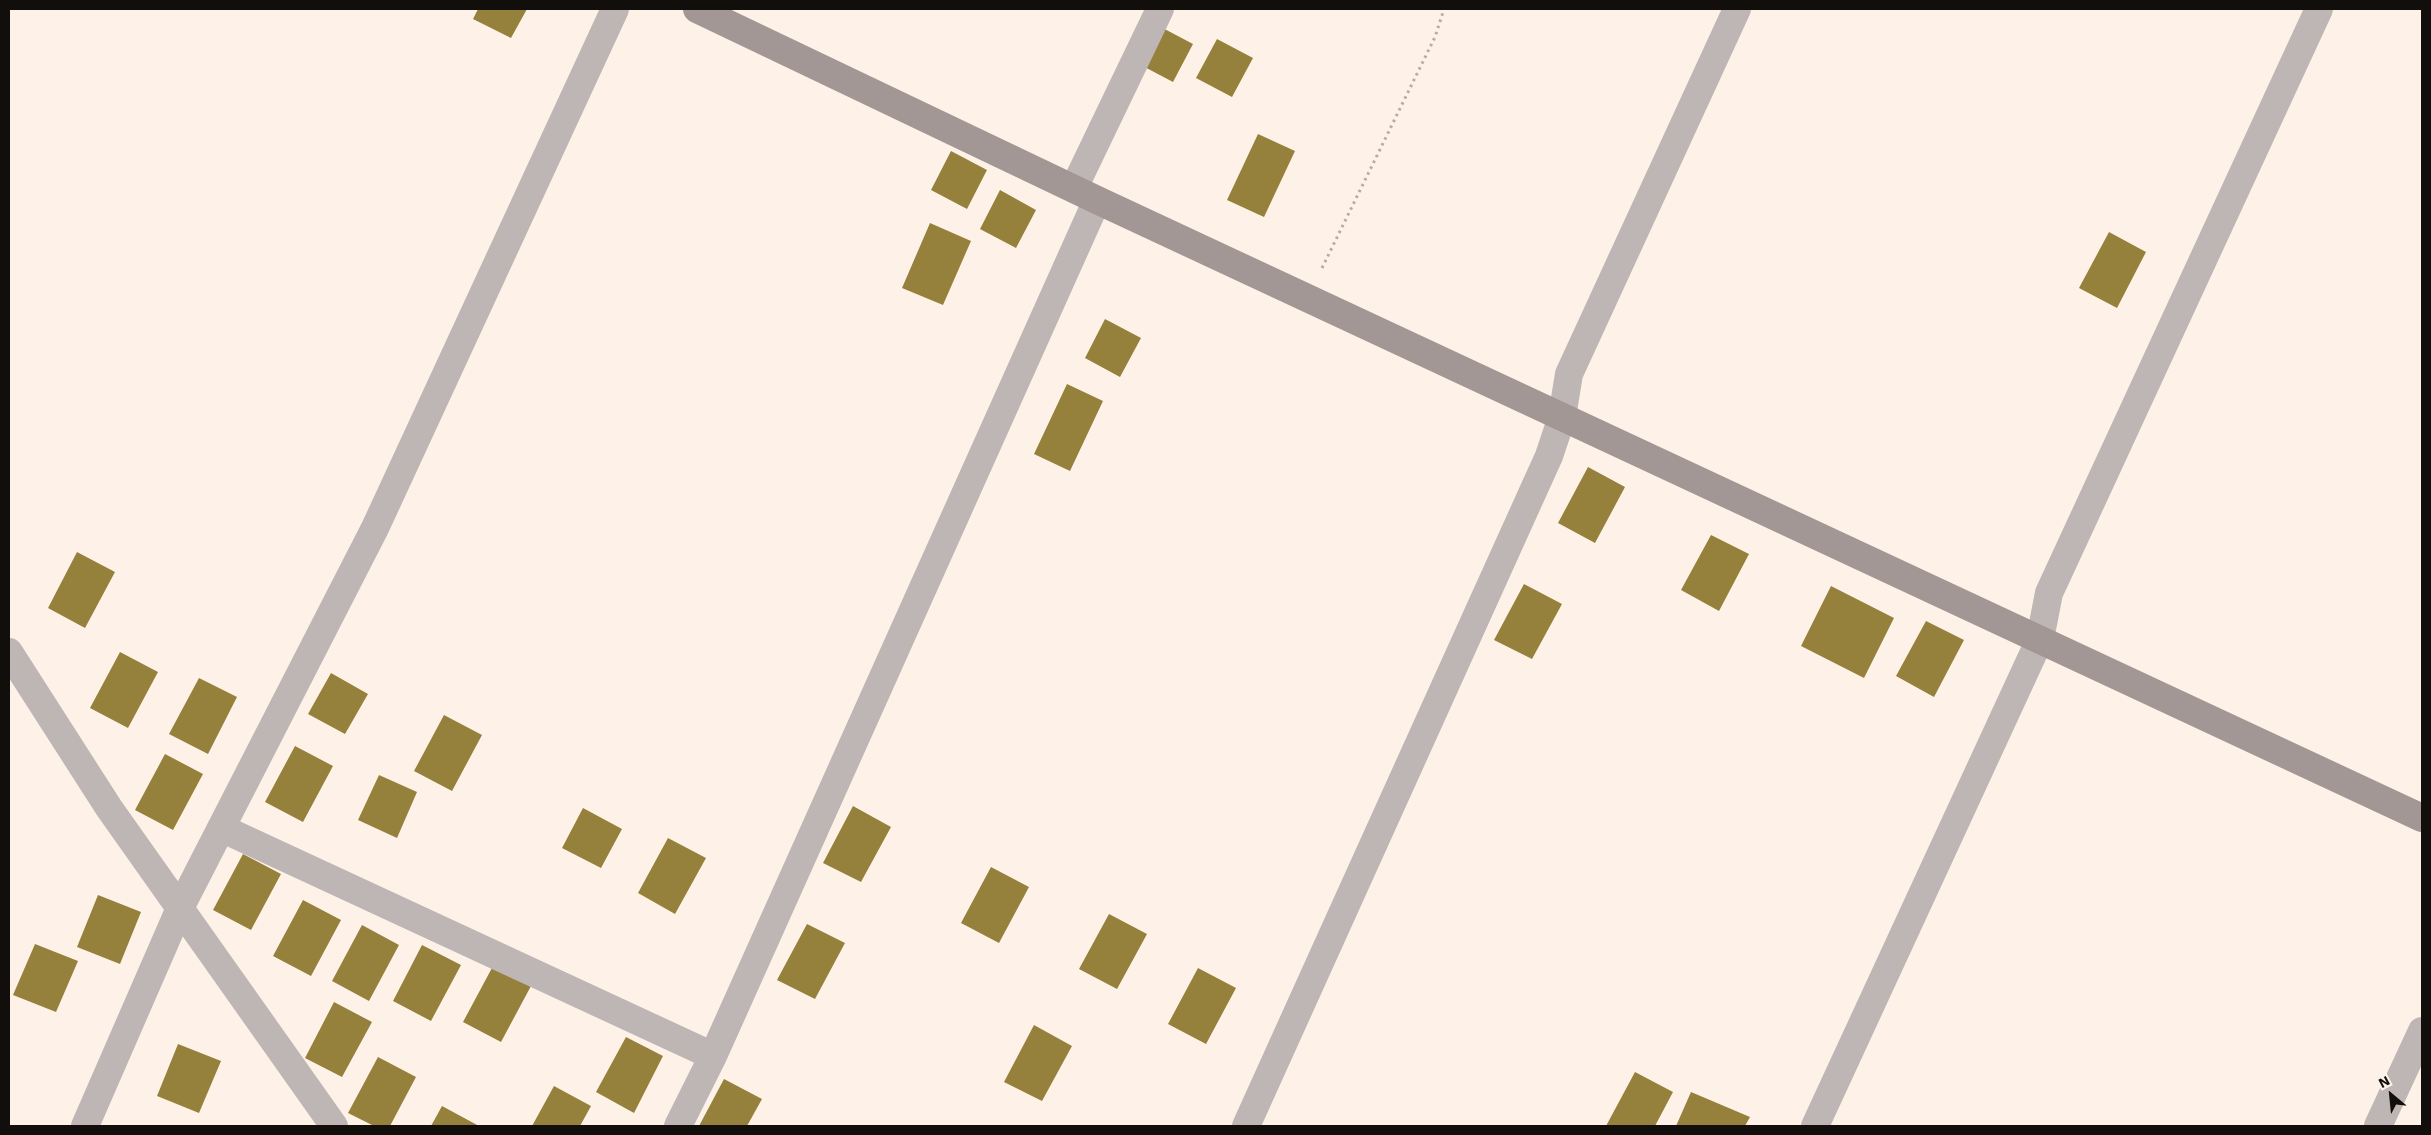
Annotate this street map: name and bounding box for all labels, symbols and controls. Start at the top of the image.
north arrow [2366,1070,2416,1120]
text: N [2376,1072,2392,1091]

